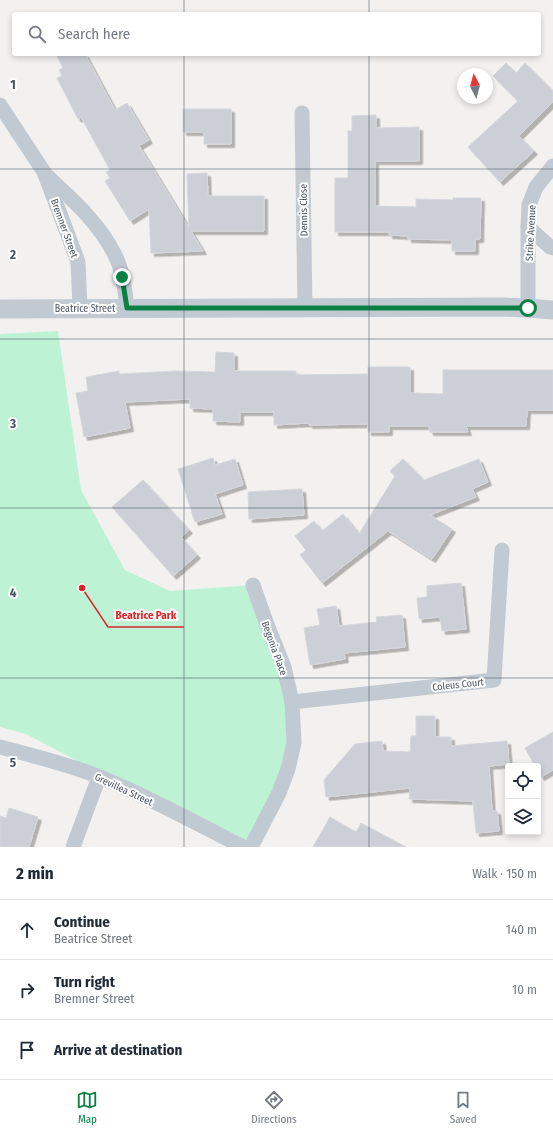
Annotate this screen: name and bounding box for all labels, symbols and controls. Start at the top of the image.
search box [12,12,541,56]
icon: search [26,23,48,45]
text: Search here [58,25,130,43]
north arrow [457,68,493,104]
text: 1 [10,77,16,92]
street label: Dennis Close [298,184,310,236]
street label: Bremner Street [48,197,81,260]
street label: Strike Avenue [524,205,538,261]
text: 2 [9,247,16,262]
route end [113,268,131,286]
route start [519,299,537,317]
street label: Beatrice Street [55,303,116,315]
text: 3 [9,416,16,431]
text: 4 [10,585,17,600]
callout: Beatrice Park [108,604,184,627]
text: Beatrice Park [116,609,177,622]
street label: Begonia Place [259,620,289,677]
street label: Coleus Court [432,676,485,694]
text: 5 [10,755,16,770]
map controls [505,763,541,835]
button: locate [505,763,541,799]
street label: Grevillea Street [93,771,155,809]
button: layers [505,799,541,835]
text: 2 min [16,863,54,884]
text: Walk · 150 m [472,866,537,881]
text: Continue [54,913,110,931]
icon: ahead [16,919,38,941]
text: 140 m [506,922,537,937]
text: Beatrice Street [54,931,133,946]
text: Turn right [54,973,115,991]
icon: right [16,979,38,1001]
text: 10 m [512,982,537,997]
text: Bremner Street [54,991,135,1006]
icon: arrive [16,1039,38,1061]
text: Arrive at destination [54,1041,182,1059]
tab: Map [76,1089,98,1126]
tab: Directions [251,1089,297,1126]
tab: Saved [450,1089,477,1126]

